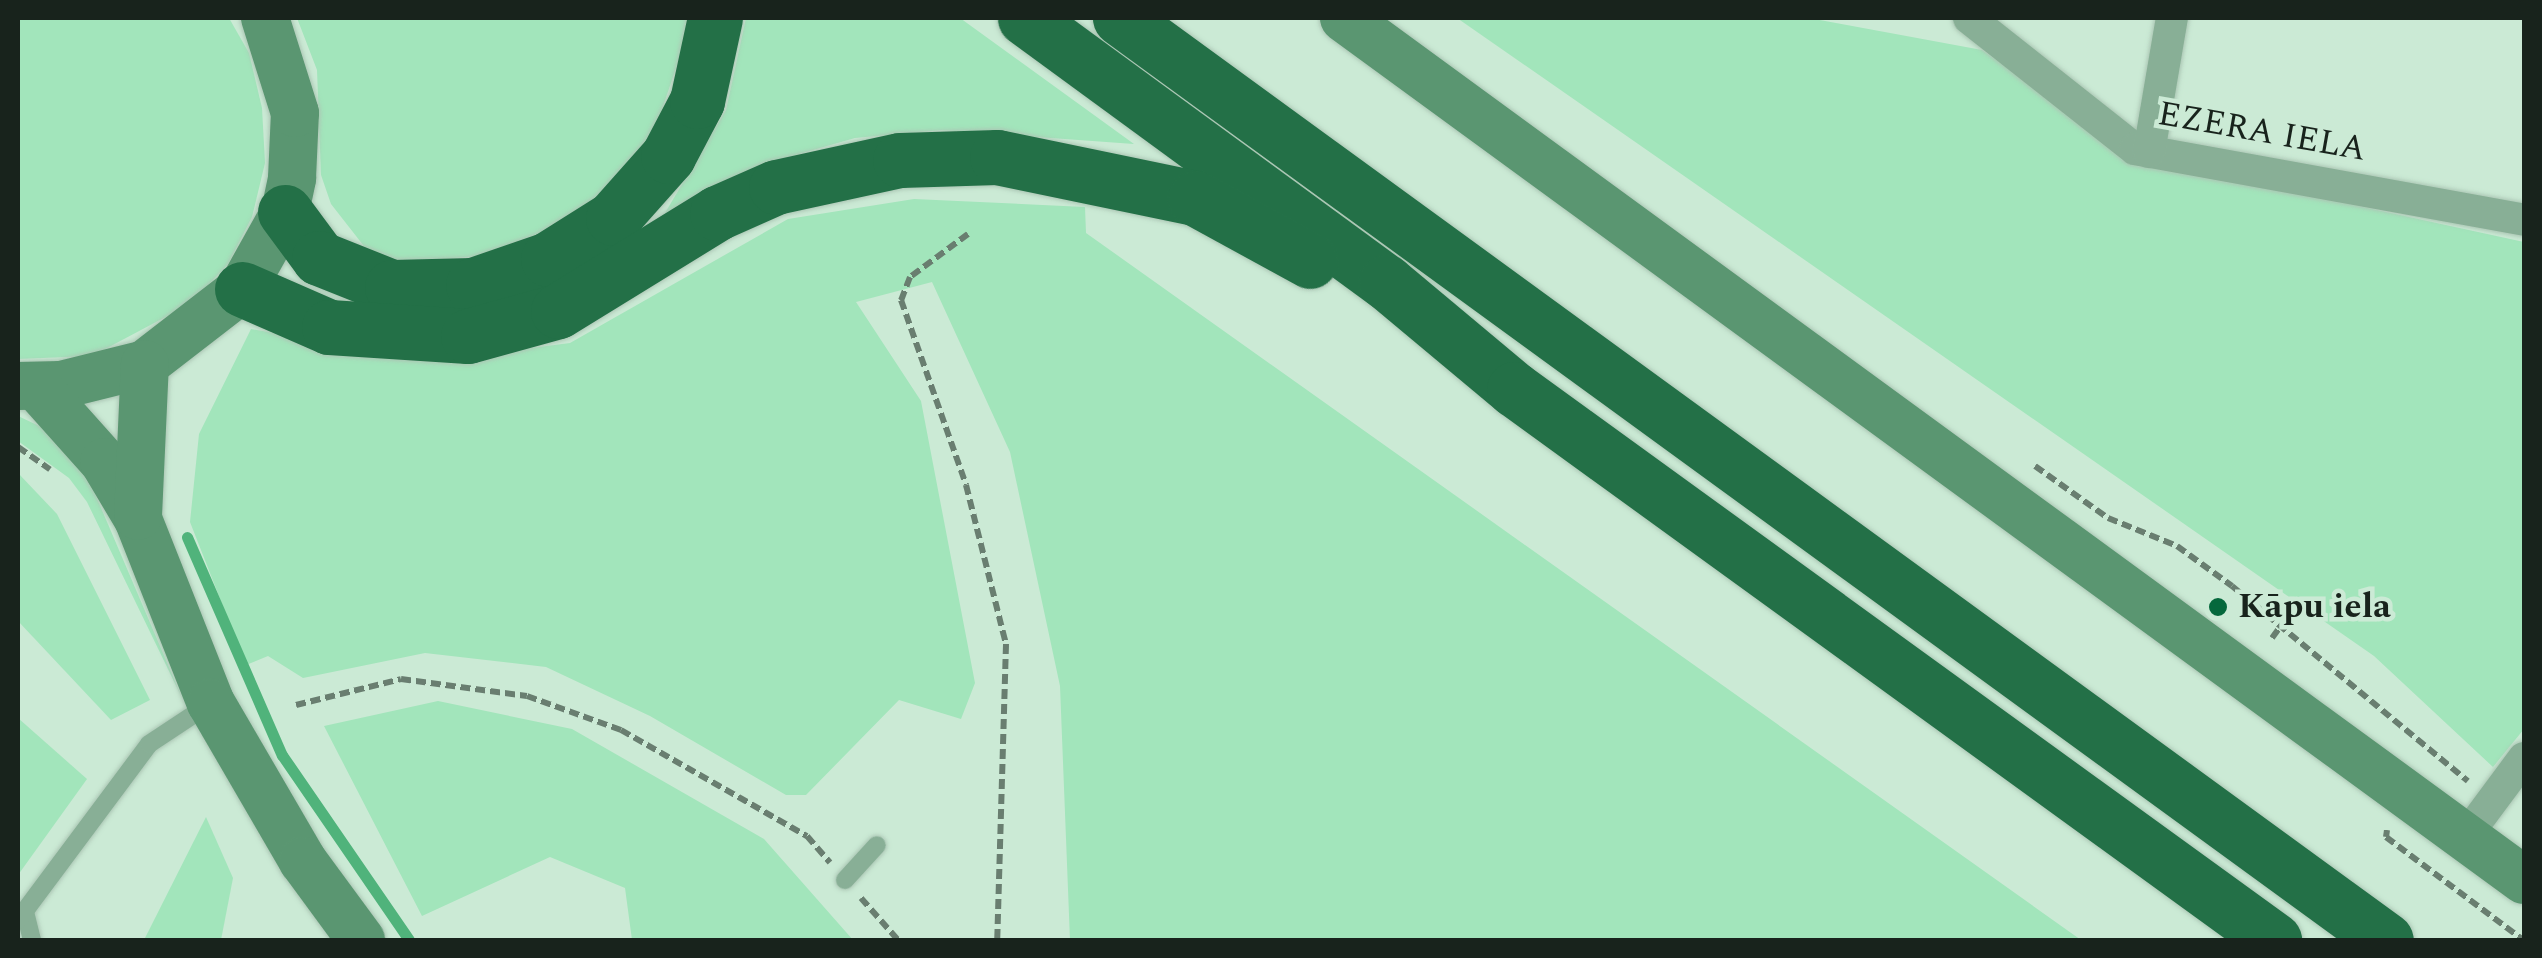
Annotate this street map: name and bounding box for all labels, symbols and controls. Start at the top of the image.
street label: EZERA IELA [2155,93,2369,171]
place label: Kāpu iela [2238,586,2391,628]
marker: Kāpu iela [2207,596,2229,618]

